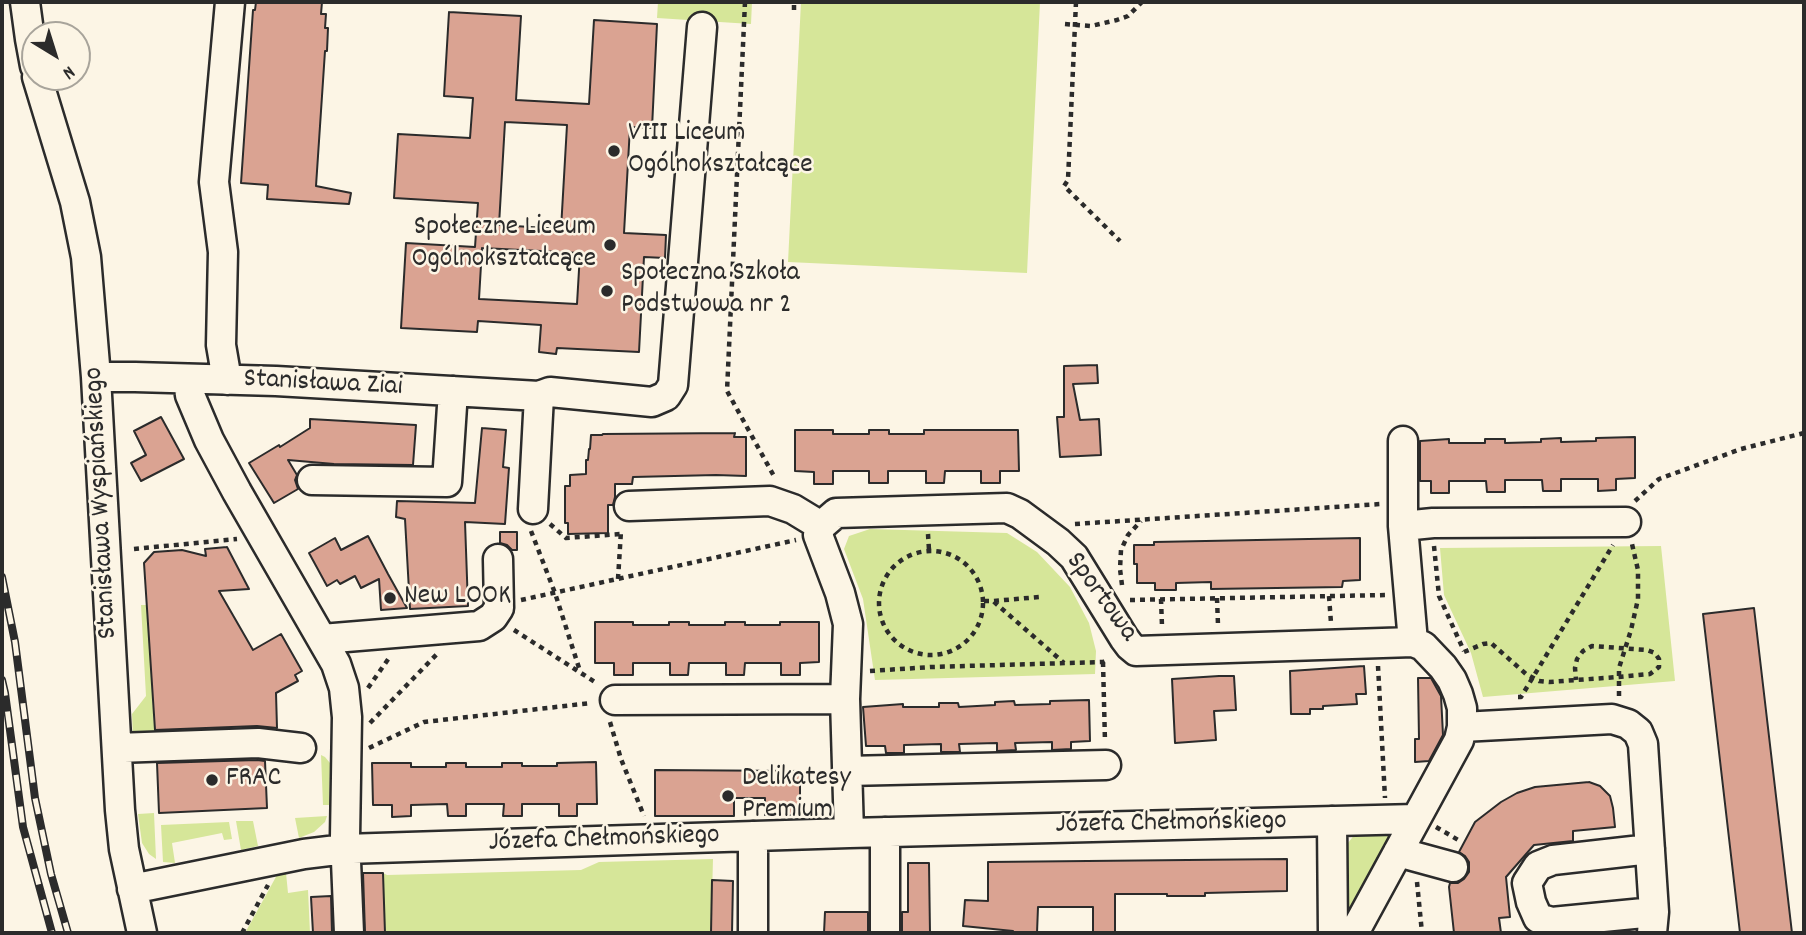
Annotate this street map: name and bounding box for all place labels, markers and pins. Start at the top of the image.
place label: VIII Liceum Ogólnokształcące [628,118,813,184]
marker: VIII Liceum Ogólnokształcące [606,143,622,159]
place label: Społeczne Liceum Ogólnokształcące [411,212,596,278]
marker: Społeczne Liceum Ogólnokształcące [602,237,618,253]
place label: Społeczna Szkoła Podstwowa nr 2 [621,258,800,324]
marker: Społeczna Szkoła Podstwowa nr 2 [599,283,615,299]
place label: New LOOK [404,581,511,615]
marker: New LOOK [382,590,398,606]
place label: FRAC [226,763,281,797]
place label: Delikatesy Premium [742,763,851,829]
marker: FRAC [204,772,220,788]
marker: Delikatesy Premium [720,788,736,804]

